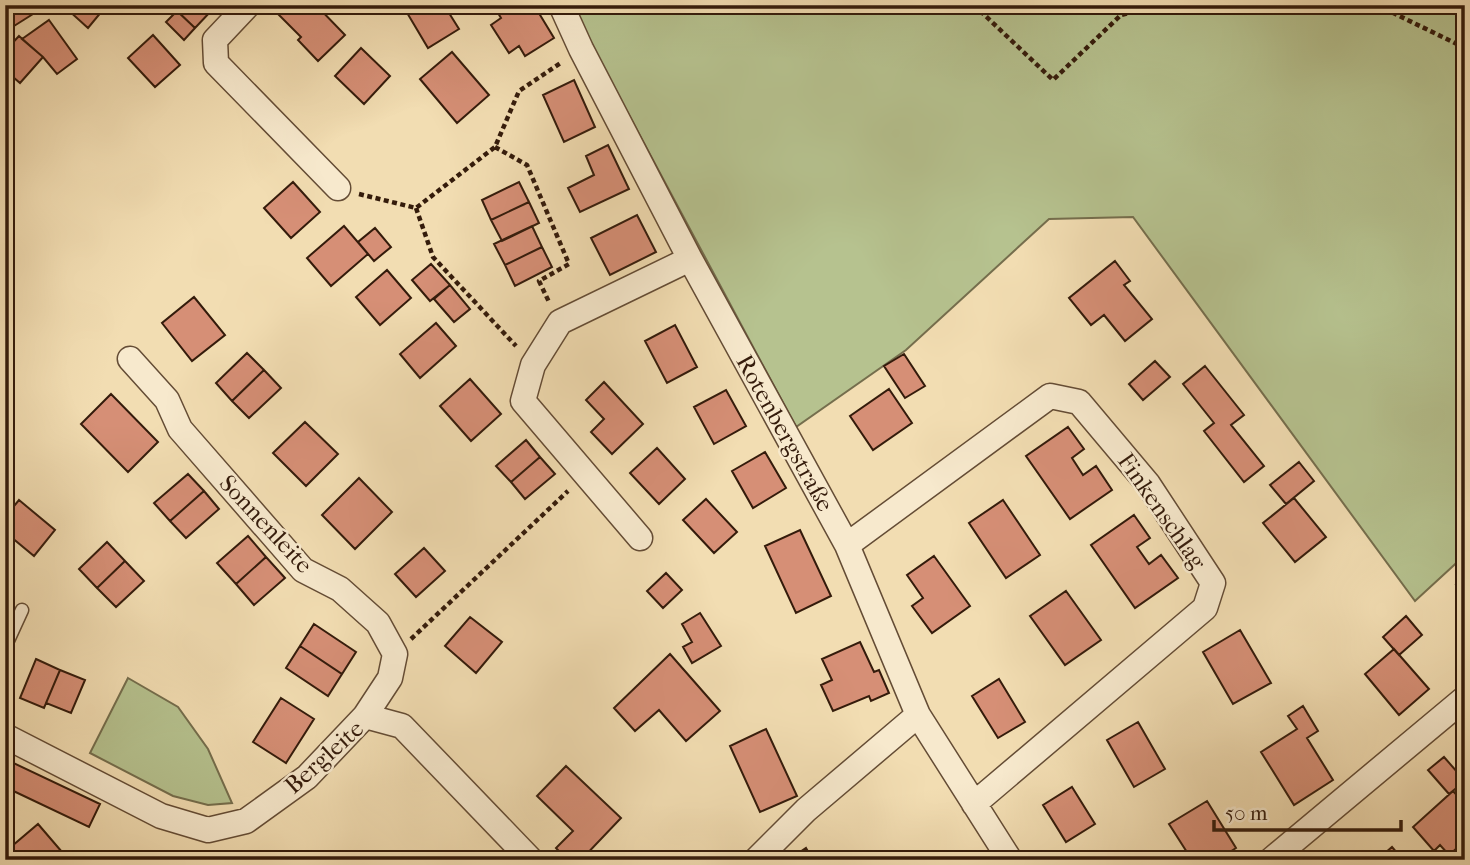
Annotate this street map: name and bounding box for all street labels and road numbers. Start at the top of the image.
street label: Rotenbergstraße [730,350,840,516]
street label: Finkenschlag [1112,448,1213,575]
street label: Sonnenleite [214,469,318,579]
street label: Bergleite [279,714,369,800]

